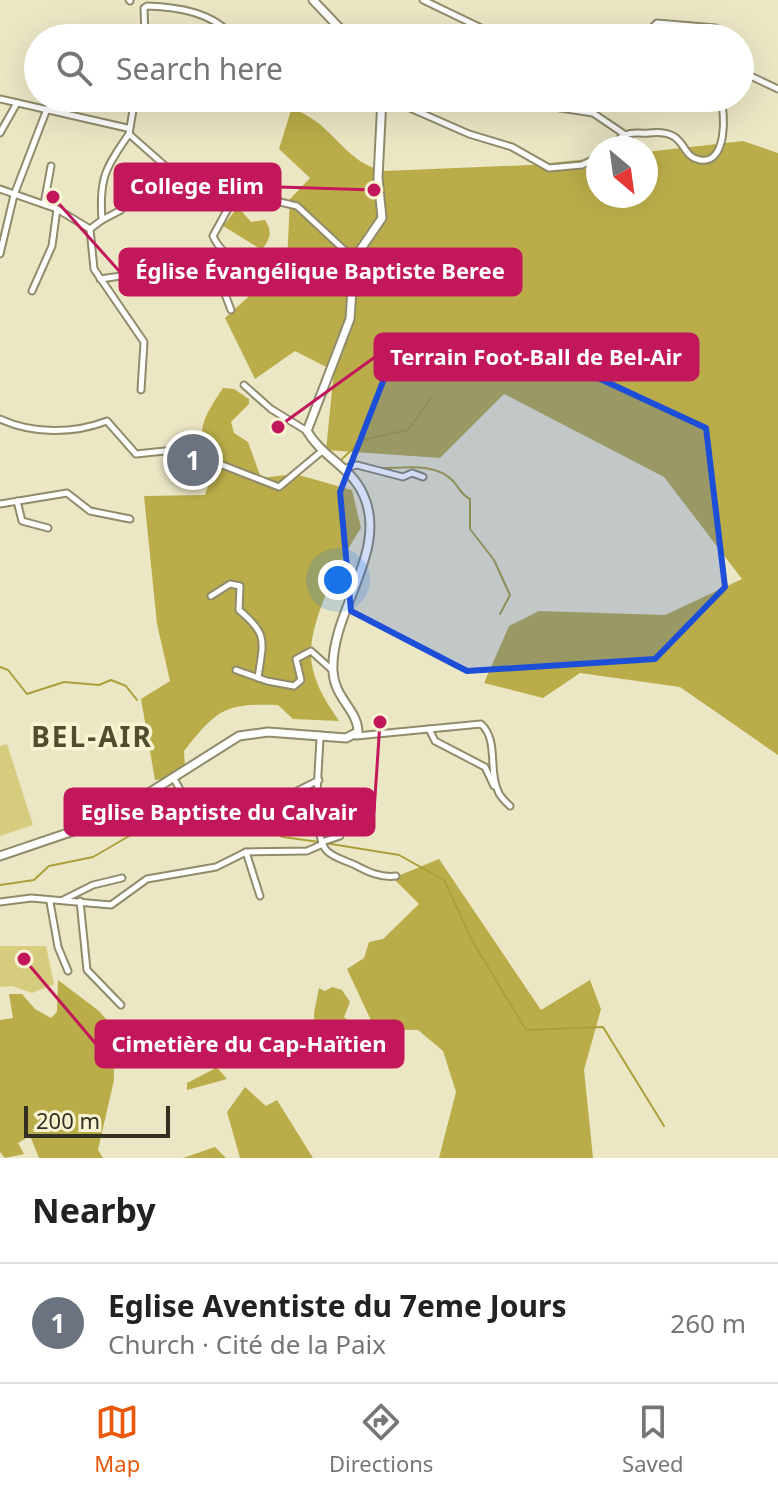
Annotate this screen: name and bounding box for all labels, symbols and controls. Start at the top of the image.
search box [24,24,754,112]
icon: search [52,46,96,90]
text: Search here [116,48,283,89]
north arrow [586,136,658,208]
callout: College Elim [115,164,280,210]
text: College Elim [130,170,264,200]
callout: Église Évangélique Baptiste Beree [120,249,521,295]
text: Église Évangélique Baptiste Beree [135,255,505,285]
callout: Terrain Foot-Ball de Bel-Air [375,334,698,380]
text: Terrain Foot-Ball de Bel-Air [390,341,682,371]
pin: 1 [167,430,219,490]
your location [318,560,358,600]
district label: BEL-AIR [31,717,153,755]
callout: Eglise Baptiste du Calvair [65,789,374,835]
text: Eglise Baptiste du Calvair [81,796,357,826]
callout: Cimetière du Cap-Haïtien [96,1021,403,1067]
text: Cimetière du Cap-Haïtien [111,1028,387,1058]
scale bar [24,1102,170,1138]
text: 200 m [36,1105,100,1135]
text: Nearby [32,1187,156,1233]
text: Eglise Aventiste du 7eme Jours [108,1285,566,1326]
text: 1 [51,1305,65,1341]
text: 260 m [670,1305,746,1341]
text: Church · Cité de la Paix [108,1326,386,1362]
tab: Map [94,1400,140,1478]
tab: Directions [329,1400,433,1478]
tab: Saved [622,1400,684,1478]

